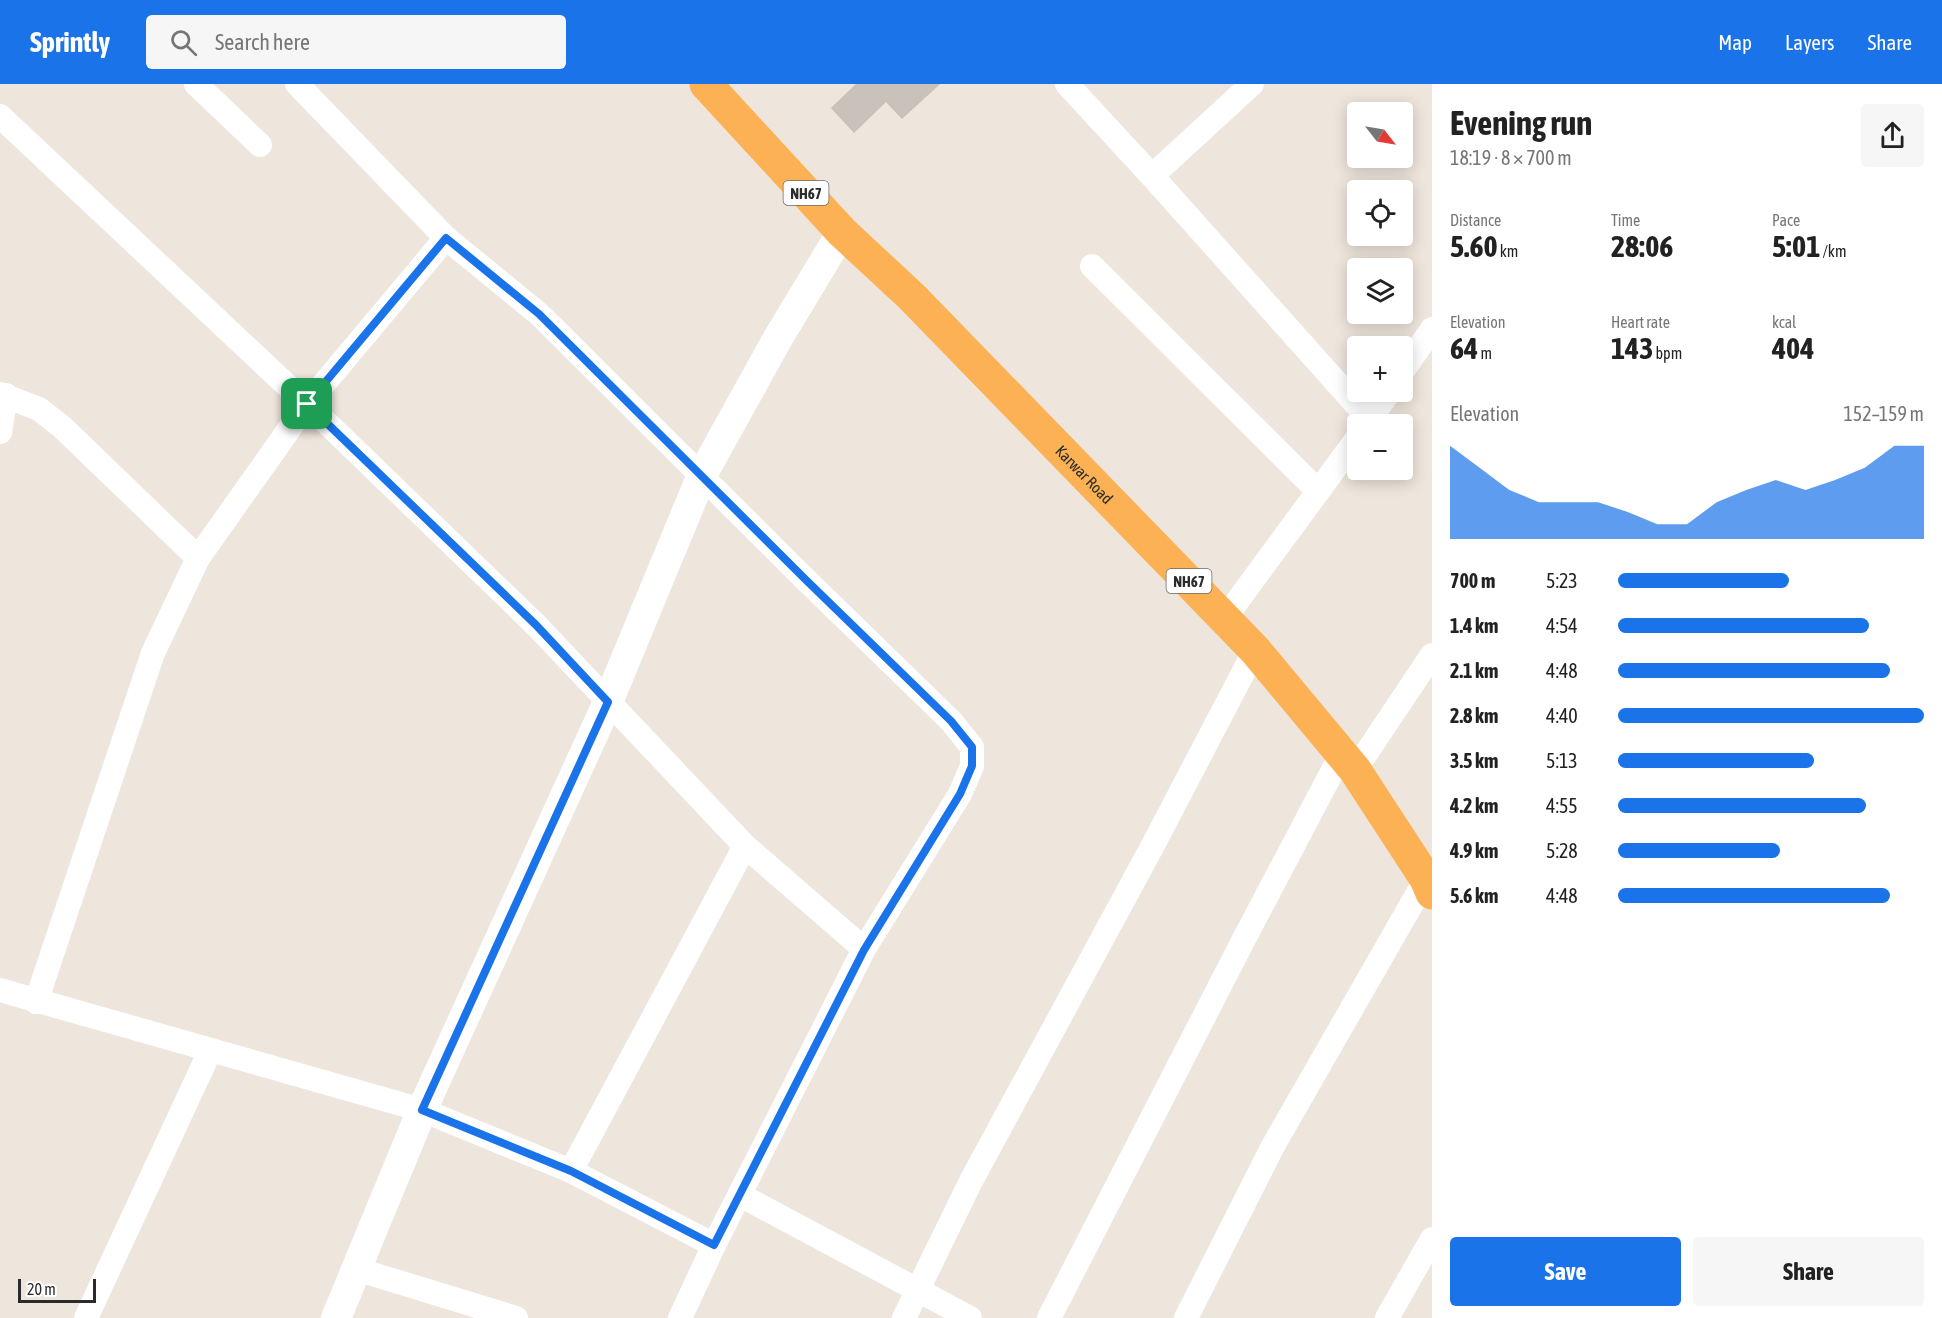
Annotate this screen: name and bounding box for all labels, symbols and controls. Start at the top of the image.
search box [146,15,566,69]
text: Sprintly [30,26,110,58]
icon: search [167,26,200,59]
text: Search here [215,29,310,55]
text: Map [1718,30,1752,54]
text: Layers [1785,30,1835,54]
text: Share [1868,30,1912,54]
north arrow [1347,102,1413,168]
map controls [1347,102,1413,480]
text: Evening run [1450,104,1592,142]
button: share [1861,104,1924,167]
text: 18:19 · 8 × 700 m [1450,146,1572,169]
button: locate [1347,180,1413,246]
road number: NH67 [784,181,828,205]
text: Distance [1450,211,1501,229]
text: Time [1611,211,1640,229]
text: Pace [1772,211,1800,229]
text: 5.60 [1450,229,1498,263]
text: 28:06 [1611,229,1673,263]
text: 5:01 [1772,229,1820,263]
text: km [1498,242,1518,260]
text: /km [1820,242,1846,260]
button: layers [1347,258,1413,324]
text: Elevation [1450,313,1505,331]
text: Heart rate [1611,313,1670,331]
text: kcal [1772,313,1796,331]
text: 64 [1450,331,1478,365]
text: 143 [1611,331,1653,365]
text: 404 [1772,331,1814,365]
button: + [1347,336,1413,402]
text: m [1478,344,1492,362]
text: bpm [1653,344,1682,362]
pin [281,378,332,429]
icon: arrive [290,387,323,420]
text: Elevation [1450,402,1519,425]
text: 152–159 m [1843,402,1924,425]
button: − [1347,414,1413,480]
street label: Karwar Road [1052,442,1117,507]
road number: NH67 [1166,569,1212,593]
text: 700 m [1450,569,1495,592]
text: 5:23 [1546,569,1578,592]
text: 1.4 km [1450,614,1498,637]
text: 4:54 [1546,614,1578,637]
text: 2.1 km [1450,659,1498,682]
text: 4:48 [1546,659,1578,682]
text: 2.8 km [1450,704,1498,727]
text: 4:40 [1546,704,1578,727]
text: 3.5 km [1450,749,1498,772]
text: 5:13 [1546,749,1578,772]
text: 4.2 km [1450,794,1498,817]
text: 4:55 [1546,794,1578,817]
text: 4.9 km [1450,839,1498,862]
text: 5:28 [1546,839,1578,862]
text: 5.6 km [1450,884,1498,907]
text: 4:48 [1546,884,1578,907]
button: Save [1450,1237,1681,1306]
button: Share [1693,1237,1924,1306]
scale bar [18,1276,96,1304]
text: 20 m [27,1280,56,1298]

